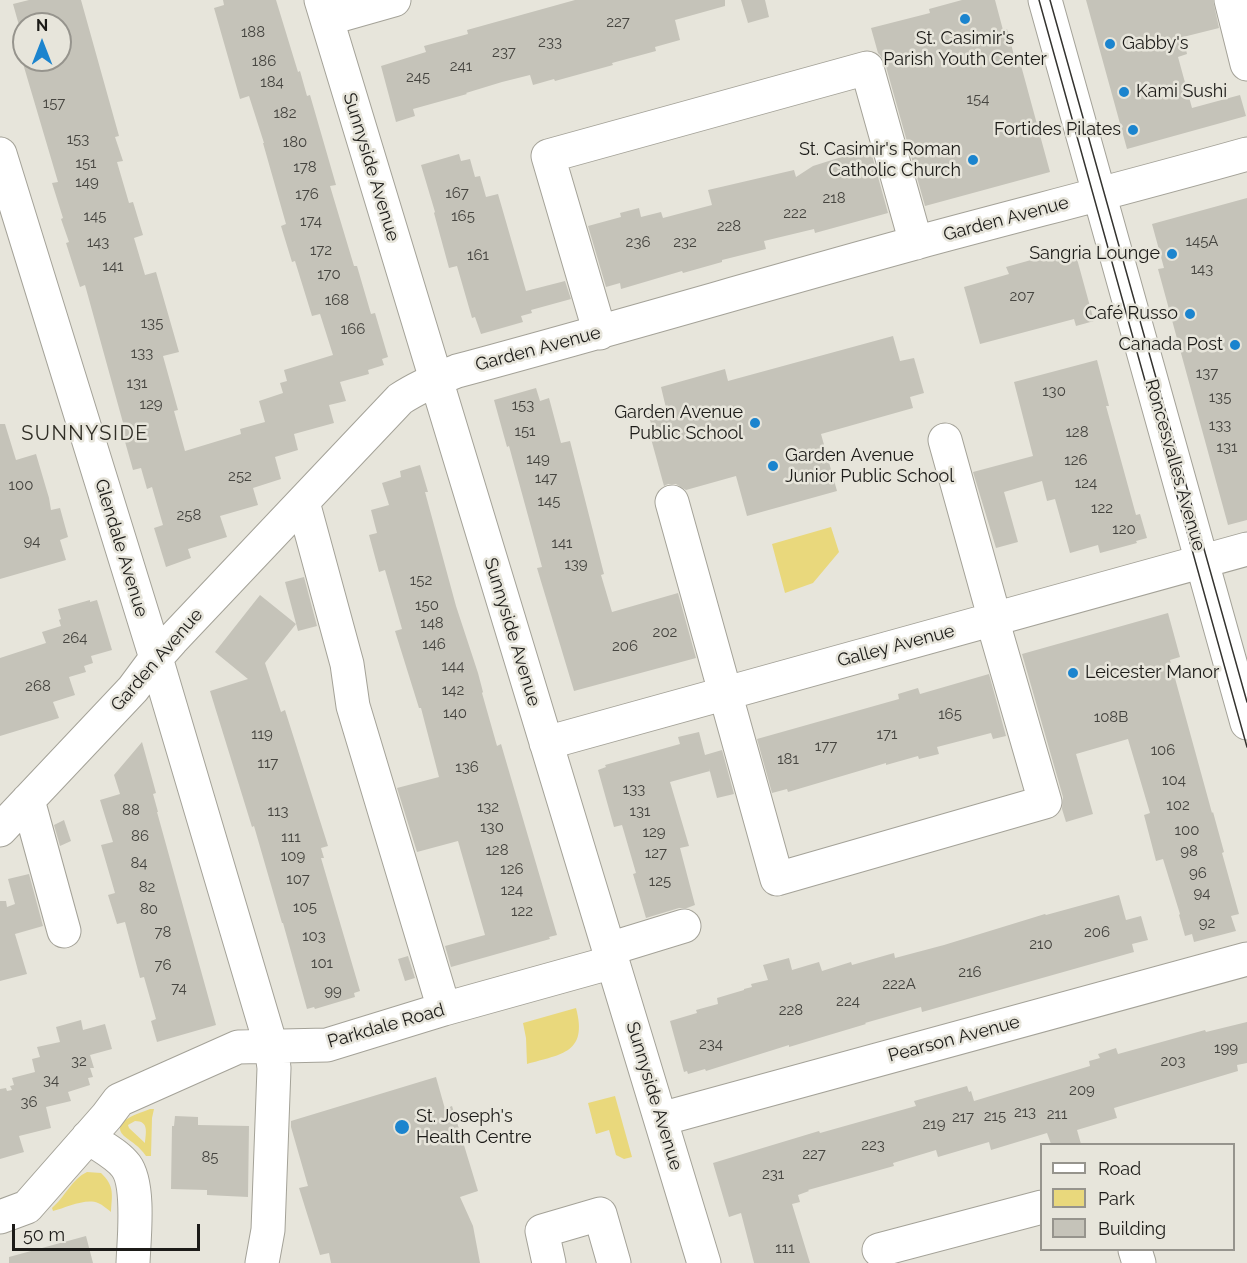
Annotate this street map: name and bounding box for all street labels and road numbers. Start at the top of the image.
street label: Sunnyside Avenue [338,90,404,244]
street label: Garden Avenue [941,192,1071,246]
street label: Garden Avenue [473,322,603,376]
street label: Roncesvalles Avenue [1140,377,1210,553]
street label: Glendale Avenue [90,476,152,620]
street label: Sunnyside Avenue [479,555,545,709]
street label: Garden Avenue [107,604,207,716]
street label: Galley Avenue [835,620,957,672]
street label: Parkdale Road [325,999,447,1053]
street label: Pearson Avenue [886,1011,1022,1067]
street label: Sunnyside Avenue [621,1019,687,1173]

